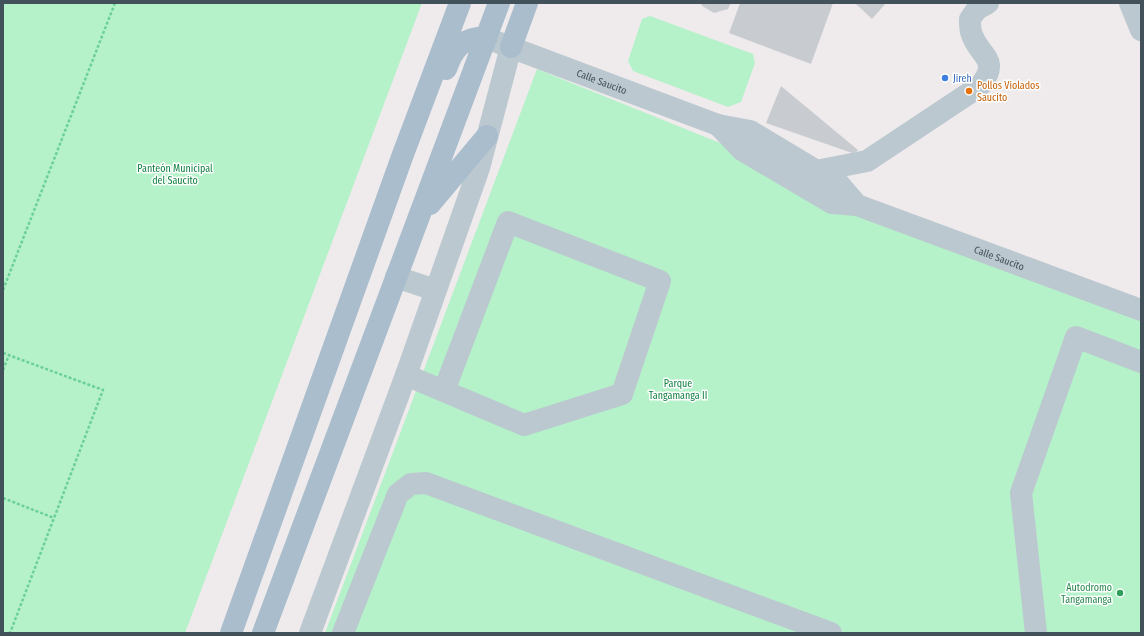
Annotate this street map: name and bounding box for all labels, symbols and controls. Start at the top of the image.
street label: Calle Saucito [575,67,628,97]
marker: Jireh [940,73,950,83]
place label: Jireh [953,73,972,85]
place label: Pollos Violados Saucito [977,80,1040,104]
marker: Pollos Violados Saucito [964,86,974,96]
park label: Panteón Municipal del Saucito [137,163,213,187]
street label: Calle Saucito [972,244,1026,273]
park label: Parque Tangamanga II [649,378,707,402]
place label: Autodromo Tangamanga [1061,582,1112,606]
marker: Autodromo Tangamanga [1115,588,1125,598]

